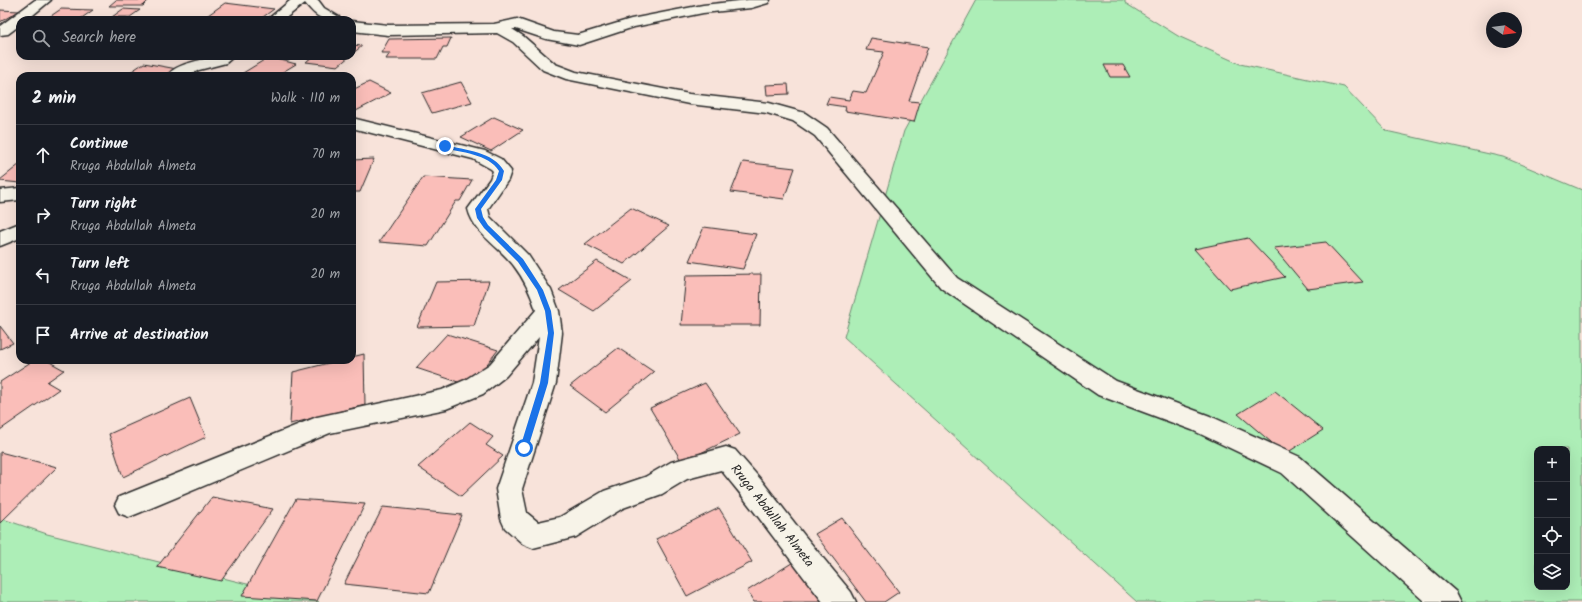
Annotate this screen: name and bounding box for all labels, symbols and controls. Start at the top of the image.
north arrow [1486,12,1522,48]
search box [16,16,356,60]
text: Search here [62,26,136,50]
icon: search [30,27,52,49]
text: 2 min [32,85,76,112]
text: Walk · 110 m [271,88,340,109]
text: Continue [70,132,128,156]
route end [436,137,454,155]
icon: ahead [32,144,54,166]
text: 70 m [312,144,340,165]
text: Rruga Abdullah Almeta [70,156,196,177]
text: Turn right [70,192,137,216]
icon: right [32,204,54,226]
text: 20 m [310,204,340,225]
text: Rruga Abdullah Almeta [70,216,196,237]
text: Turn left [70,252,130,276]
icon: left [32,264,54,286]
text: 20 m [310,264,340,285]
text: Rruga Abdullah Almeta [70,276,196,297]
text: Arrive at destination [70,323,209,347]
icon: arrive [32,324,54,346]
route start [515,439,533,457]
map controls [1534,446,1570,590]
button: + [1534,446,1570,482]
street label: Rruga Abdullah Almeta [725,460,819,572]
button: − [1534,482,1570,518]
button: locate [1534,518,1570,554]
button: layers [1534,554,1570,590]

